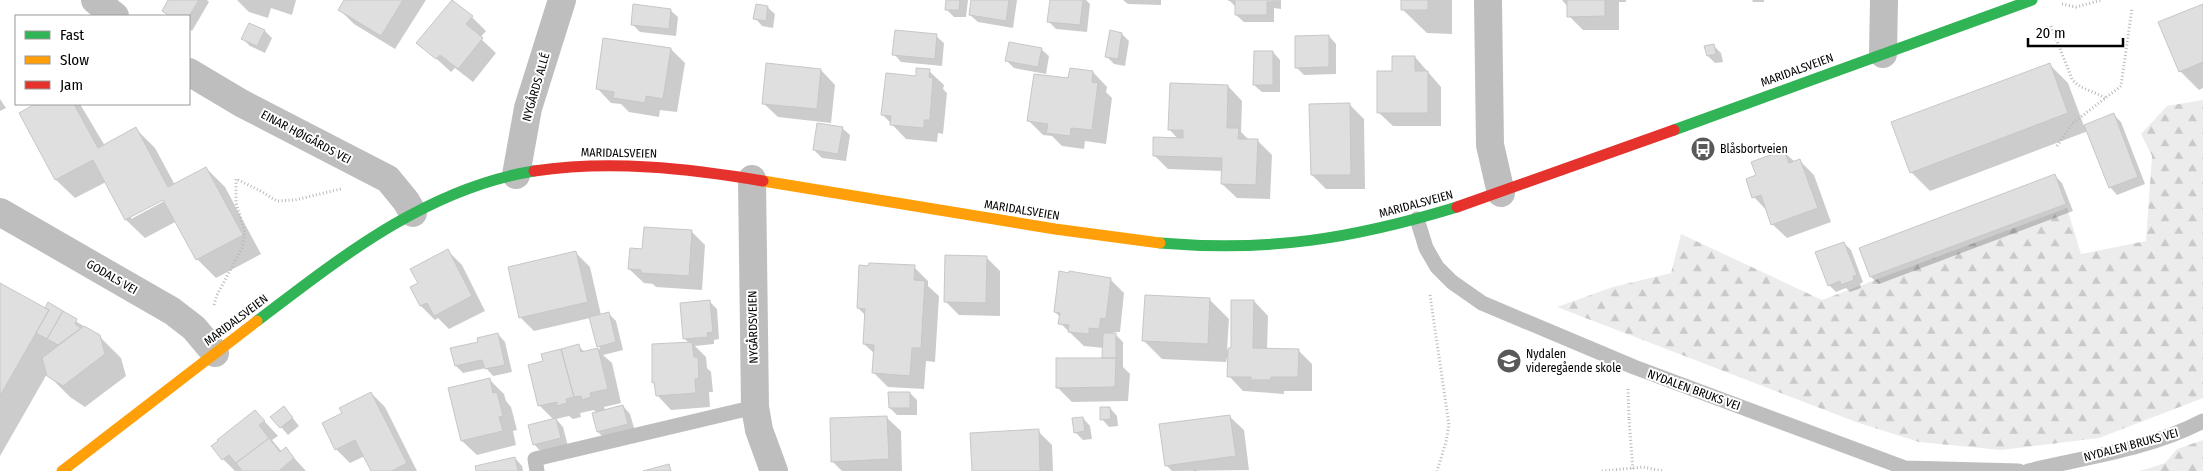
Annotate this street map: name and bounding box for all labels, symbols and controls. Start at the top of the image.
legend [15,15,190,105]
scale bar [2028,15,2123,47]
text: 20 m [2036,24,2066,42]
text: Fast [60,26,84,44]
street label: NYGÅRDS ALLÉ [518,50,553,123]
street label: MARIDALSVEIEN [1759,50,1835,90]
text: Slow [60,51,89,69]
text: Jam [60,76,83,94]
street label: EINAR HØIGÅRDS VEI [259,106,354,167]
bus stop icon: Blåsbortveien [1690,136,1716,162]
place label: Blåsbortveien [1720,142,1788,156]
street label: MARIDALSVEIEN [581,145,657,161]
street label: MARIDALSVEIEN [1377,187,1455,221]
street label: MARIDALSVEIEN [983,197,1061,223]
street label: GODALS VEI [84,257,140,297]
street label: NYGÅRDSVEIEN [743,290,761,364]
street label: MARIDALSVEIEN [201,291,271,349]
place label: Nydalen videregående skole [1526,347,1621,375]
school or university icon: Nydalen videregående skole [1496,348,1522,374]
street label: NYDALEN BRUKS VEI [1646,367,1742,413]
street label: NYDALEN BRUKS VEI [2082,426,2180,464]

